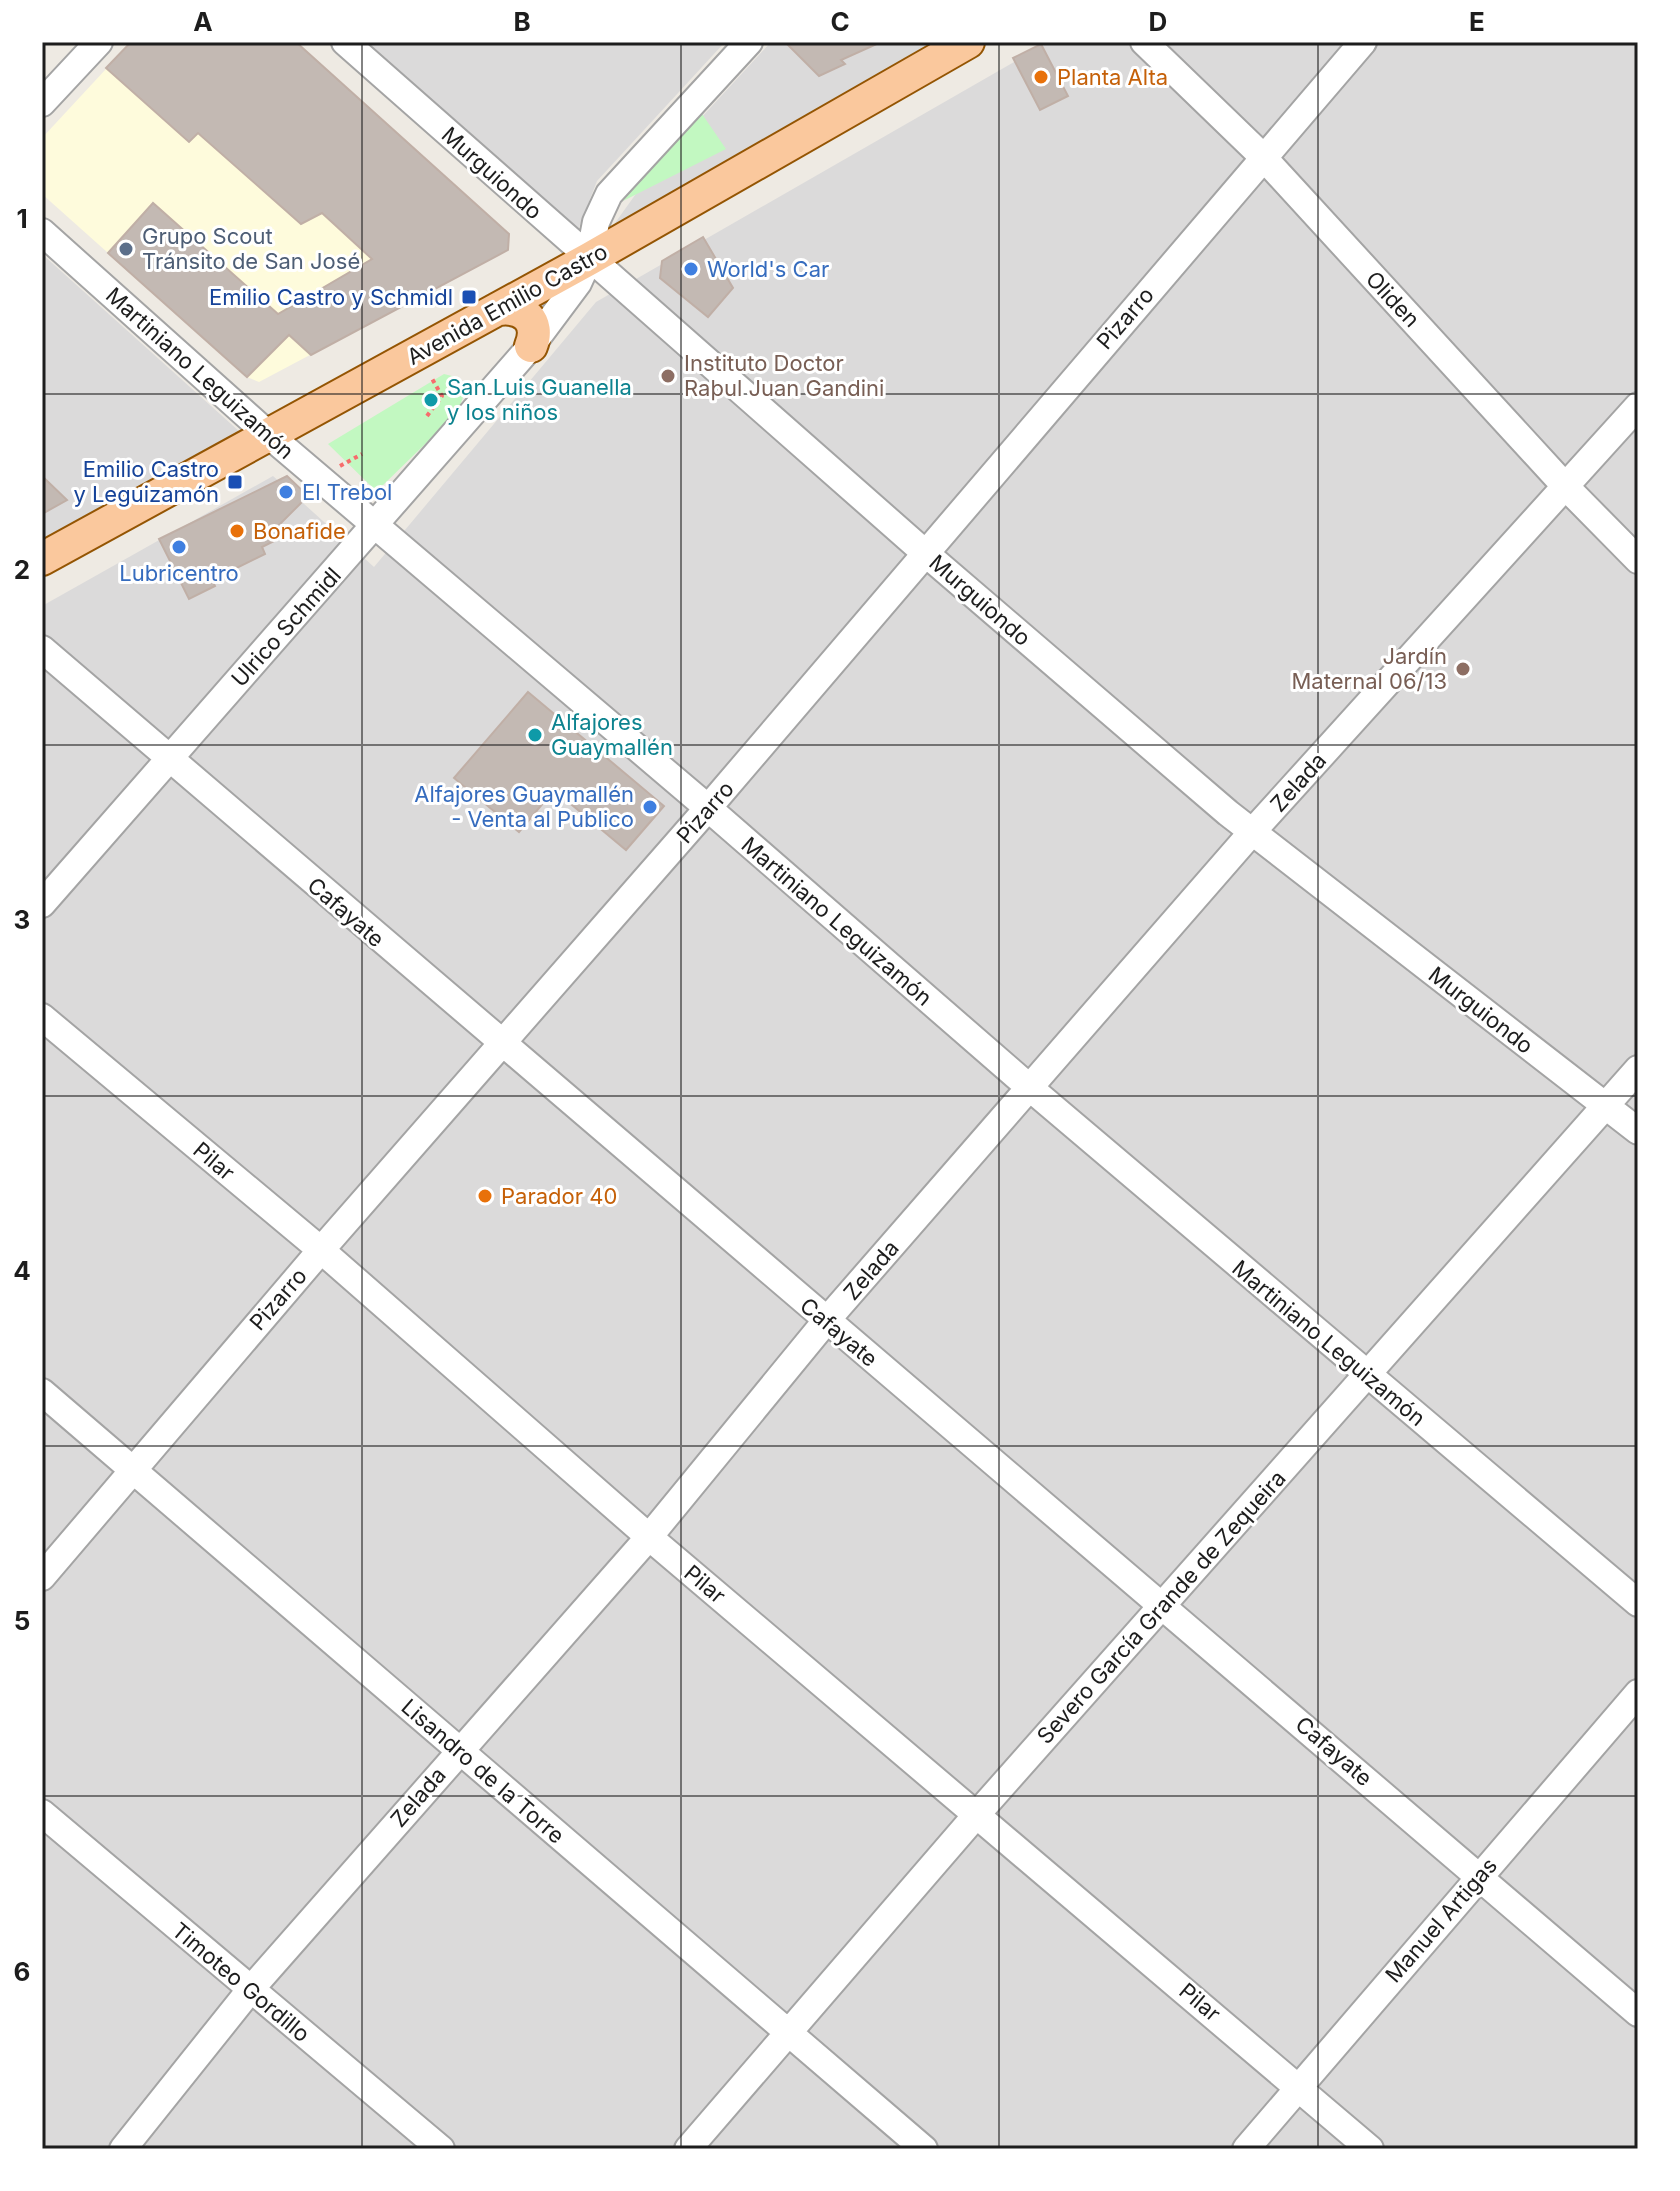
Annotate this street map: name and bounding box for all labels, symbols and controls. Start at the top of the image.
text: A [193,6,213,37]
text: B [513,6,531,37]
text: C [830,6,850,37]
text: D [1149,6,1167,37]
text: E [1469,6,1485,37]
place label: Planta Alta [1057,64,1168,90]
marker: Planta Alta [1032,68,1050,86]
street label: Murguiondo [437,121,547,225]
text: 1 [16,203,28,234]
place label: Grupo Scout Tránsito de San José [142,223,360,274]
street label: Avenida Emilio Castro [402,238,612,370]
marker: Grupo Scout Tránsito de San José [117,240,135,258]
place label: World's Car [707,256,829,282]
marker: World's Car [682,260,700,278]
street label: Oliden [1361,266,1425,332]
street label: Martiniano Leguizamón [101,282,299,464]
street label: Pizarro [1091,282,1159,354]
place label: Emilio Castro y Schmidl [209,284,453,310]
marker: Emilio Castro y Schmidl [460,288,478,306]
place label: Instituto Doctor Raþul Juan Gandini [684,350,884,401]
marker: Instituto Doctor Raþul Juan Gandini [659,367,677,385]
place label: San Luis Guanella y los niños [447,374,632,425]
marker: San Luis Guanella y los niños [422,391,440,409]
place label: Emilio Castro y Leguizamón [73,456,219,507]
marker: Emilio Castro y Leguizamón [226,473,244,491]
place label: El Trebol [302,479,392,505]
marker: El Trebol [277,483,295,501]
place label: Bonafide [253,518,346,544]
marker: Bonafide [228,522,246,540]
marker: Lubricentro [170,538,188,556]
street label: Murguiondo [924,549,1036,651]
text: 2 [14,554,30,585]
place label: Lubricentro [119,560,239,586]
street label: Ulrico Schmidl [226,562,346,692]
place label: Jardín Maternal 06/13 [1291,643,1447,694]
marker: Jardín Maternal 06/13 [1454,660,1472,678]
place label: Alfajores Guaymallén [551,709,673,760]
marker: Alfajores Guaymallén [526,726,544,744]
street label: Zelada [1265,747,1331,817]
street label: Pizarro [671,776,739,848]
place label: Alfajores Guaymallén - Venta al Publico [414,781,634,832]
marker: Alfajores Guaymallén - Venta al Publico [641,798,659,816]
street label: Martiniano Leguizamón [737,831,937,1011]
street label: Cafayate [302,872,390,952]
text: 3 [14,904,30,935]
street label: Murguiondo [1424,961,1538,1059]
street label: Pilar [188,1136,240,1186]
place label: Parador 40 [501,1183,617,1209]
marker: Parador 40 [476,1187,494,1205]
street label: Zelada [838,1235,904,1305]
text: 4 [13,1255,31,1286]
street label: Martiniano Leguizamón [1227,1255,1431,1431]
street label: Pizarro [244,1263,312,1335]
street label: Cafayate [795,1292,883,1372]
street label: Severo García Grande de Zequeira [1031,1465,1291,1749]
street label: Pilar [679,1559,731,1609]
text: 5 [14,1605,30,1636]
street label: Lisandro de la Torre [396,1693,570,1849]
street label: Cafayate [1290,1711,1378,1791]
street label: Zelada [385,1762,451,1832]
street label: Manuel Artigas [1380,1852,1502,1988]
street label: Timoteo Gordillo [167,1917,315,2047]
text: 6 [14,1956,30,1987]
street label: Pilar [1174,1977,1226,2027]

